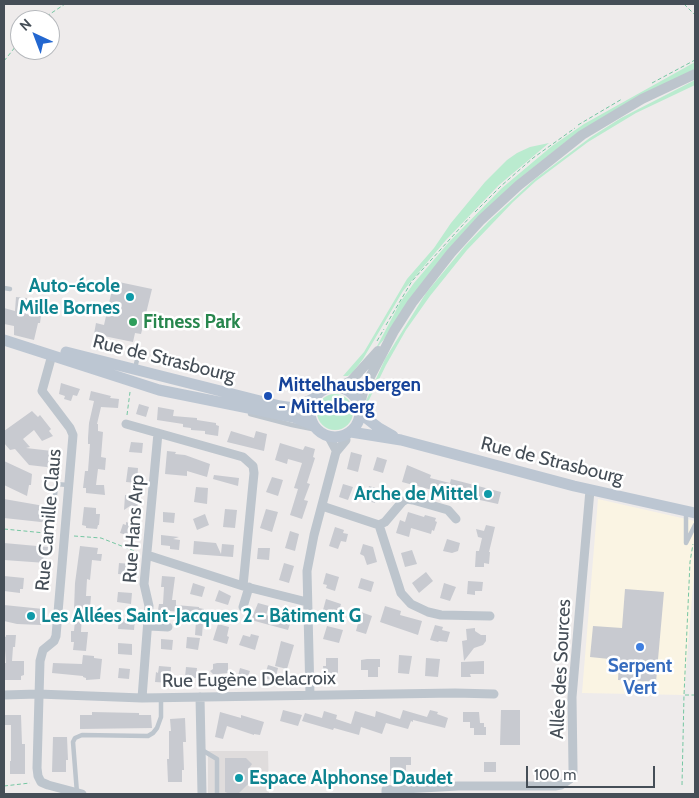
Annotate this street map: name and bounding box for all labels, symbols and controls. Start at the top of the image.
north arrow [10,10,60,60]
text: N [16,15,35,35]
place label: Auto-école Mille Bornes [19,275,120,319]
marker: Auto-école Mille Bornes [124,291,136,303]
place label: Fitness Park [143,311,241,333]
marker: Fitness Park [127,316,139,328]
street label: Rue de Strasbourg [90,330,238,388]
place label: Mittelhausbergen - Mittelberg [278,374,421,418]
marker: Mittelhausbergen - Mittelberg [262,390,274,402]
street label: Rue de Strasbourg [478,432,626,490]
street label: Rue Camille Claus [31,448,67,592]
street label: Rue Hans Arp [119,474,149,584]
place label: Arche de Mittel [354,483,478,505]
marker: Arche de Mittel [482,488,494,500]
street label: Allée des Sources [546,599,576,739]
place label: Les Allées Saint-Jacques 2 - Bâtiment G [41,605,361,627]
marker: Les Allées Saint-Jacques 2 - Bâtiment G [25,610,37,622]
marker: Serpent Vert [634,641,646,653]
place label: Serpent Vert [608,655,672,699]
street label: Rue Eugène Delacroix [162,667,336,693]
scale bar [529,756,658,788]
text: 100 m [534,766,576,784]
place label: Espace Alphonse Daudet [249,767,453,789]
marker: Espace Alphonse Daudet [233,772,245,784]

